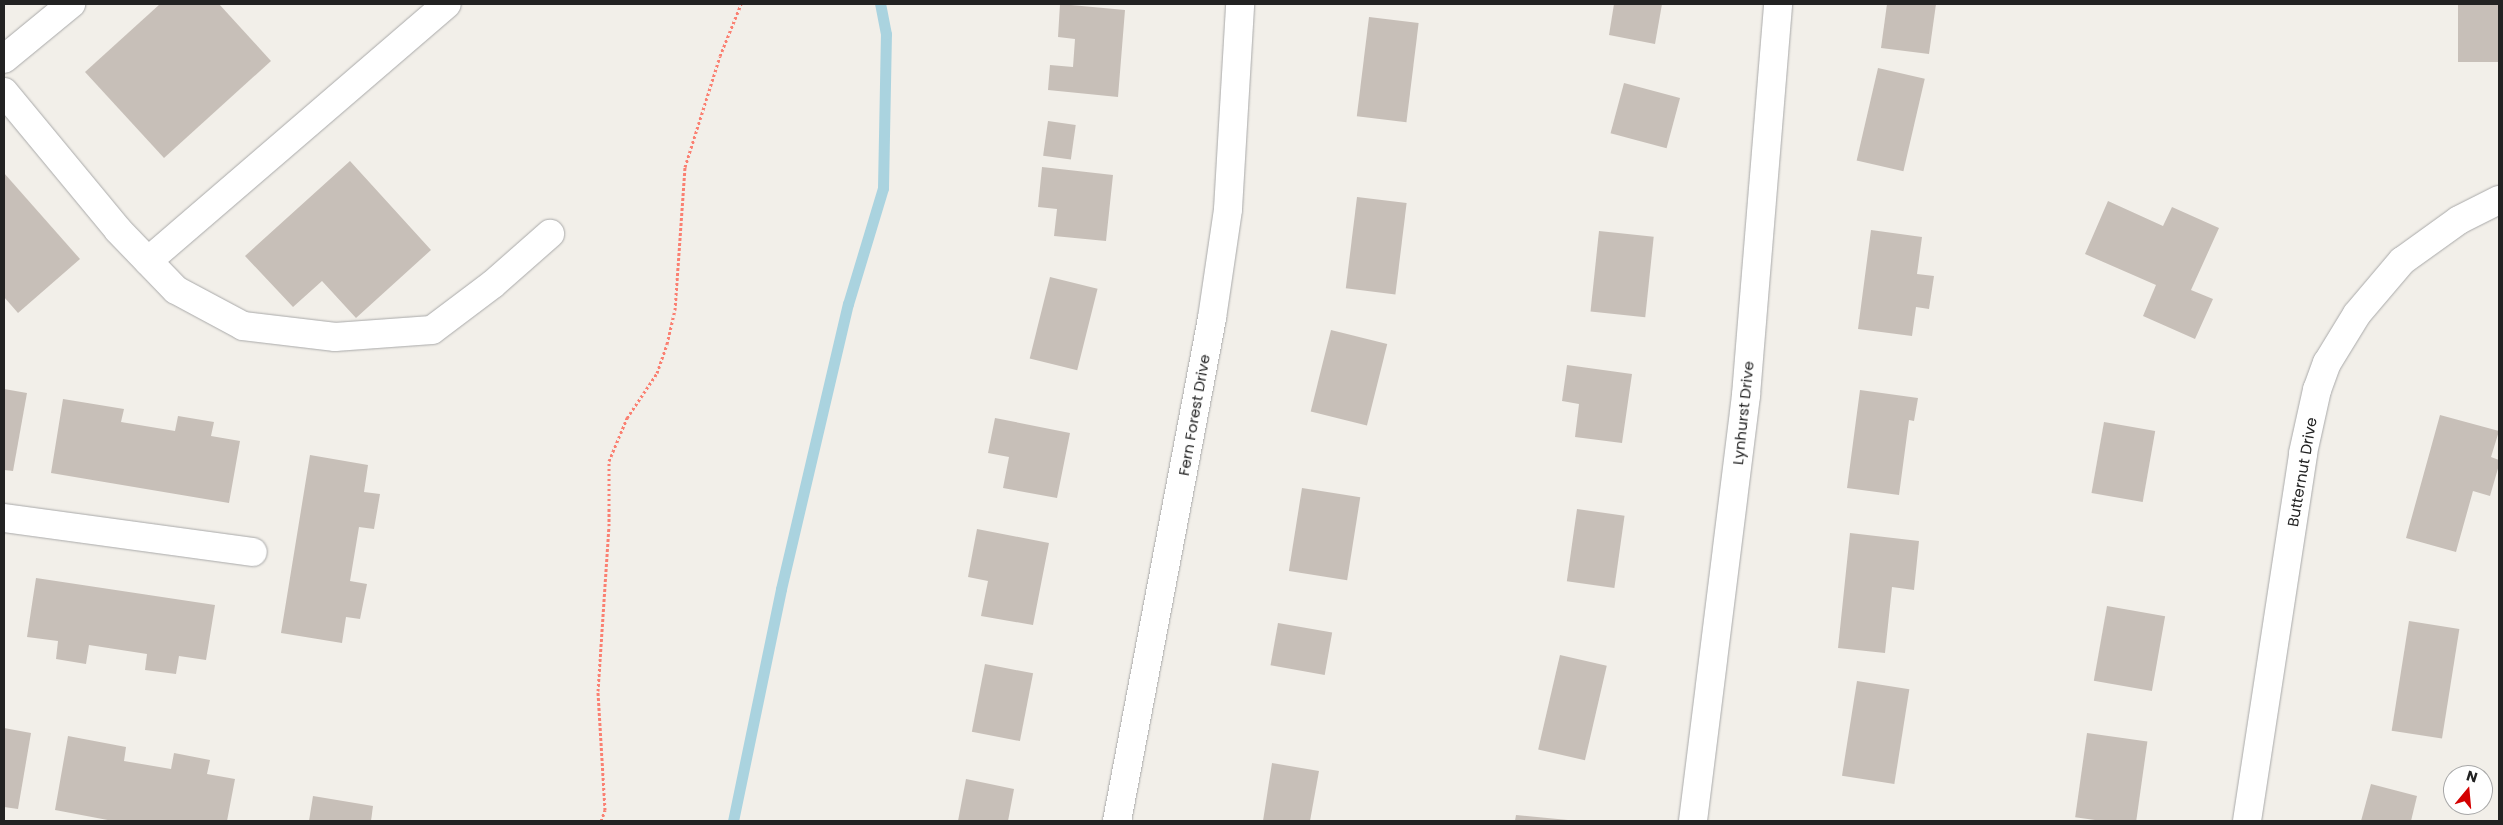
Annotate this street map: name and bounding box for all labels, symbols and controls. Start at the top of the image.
street label: Fern Forest Drive [1174,353,1214,477]
street label: Lynhurst Drive [1729,360,1757,466]
street label: Butternut Drive [2284,416,2320,528]
north arrow [2443,765,2493,815]
text: N [2464,766,2480,788]

